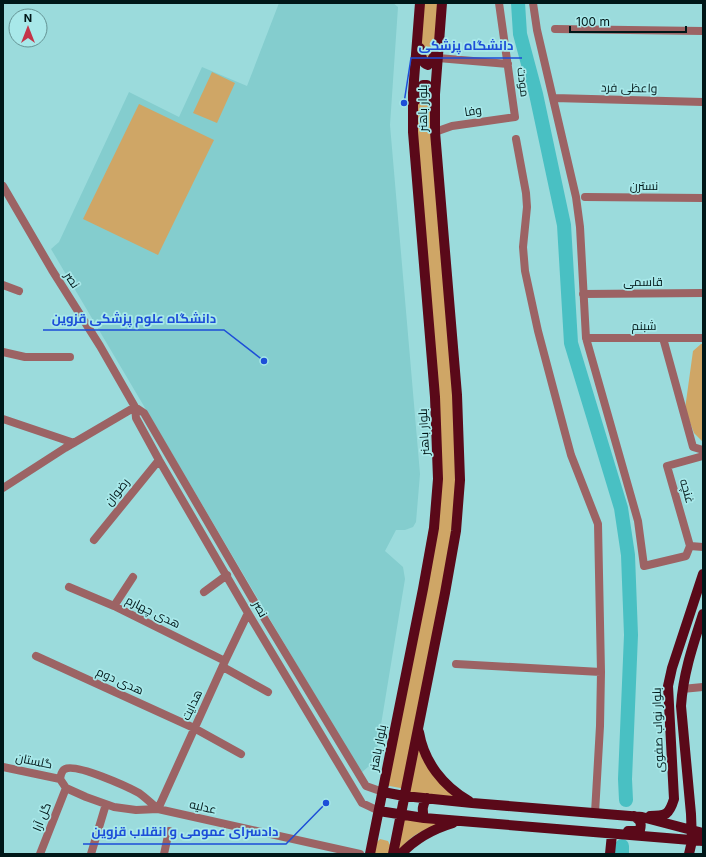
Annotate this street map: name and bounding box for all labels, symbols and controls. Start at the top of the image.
north arrow [8,8,48,48]
scale bar [570,8,686,34]
text: N [24,11,32,25]
text: 100 m [576,14,610,29]
callout: دانشگاه پزشکی [411,33,522,58]
text: دانشگاه پزشکی [419,37,513,55]
street label: مودت [514,66,533,98]
street label: واعظی فرد [601,80,657,95]
street label: بلوار باهنر [415,84,430,133]
street label: وفا [463,102,483,119]
street label: نسترن [630,178,658,193]
street label: نصر [61,268,83,291]
street label: قاسمی [623,274,663,289]
callout: دانشگاه علوم پزشکی قزوین [43,305,224,330]
text: دانشگاه علوم پزشکی قزوین [52,310,216,328]
street label: شبنم [632,318,657,334]
street label: بلوار باهنر [415,408,432,457]
street label: رضوان [101,475,132,509]
street label: غنچه [675,477,698,505]
street label: هدی چهارم [123,592,183,633]
street label: نصر [249,597,271,620]
street label: هدی دوم [94,664,146,698]
street label: هدایت [178,687,205,723]
street label: بلوار نواب صفوی [649,687,666,773]
street label: بلوار باهنر [365,723,389,773]
street label: گلستان [14,749,54,772]
street label: عدلیه [188,796,218,817]
street label: گل آرا [29,800,54,833]
callout: دادسرای عمومی و انقلاب قزوین [83,819,286,844]
text: دادسرای عمومی و انقلاب قزوین [92,823,278,840]

